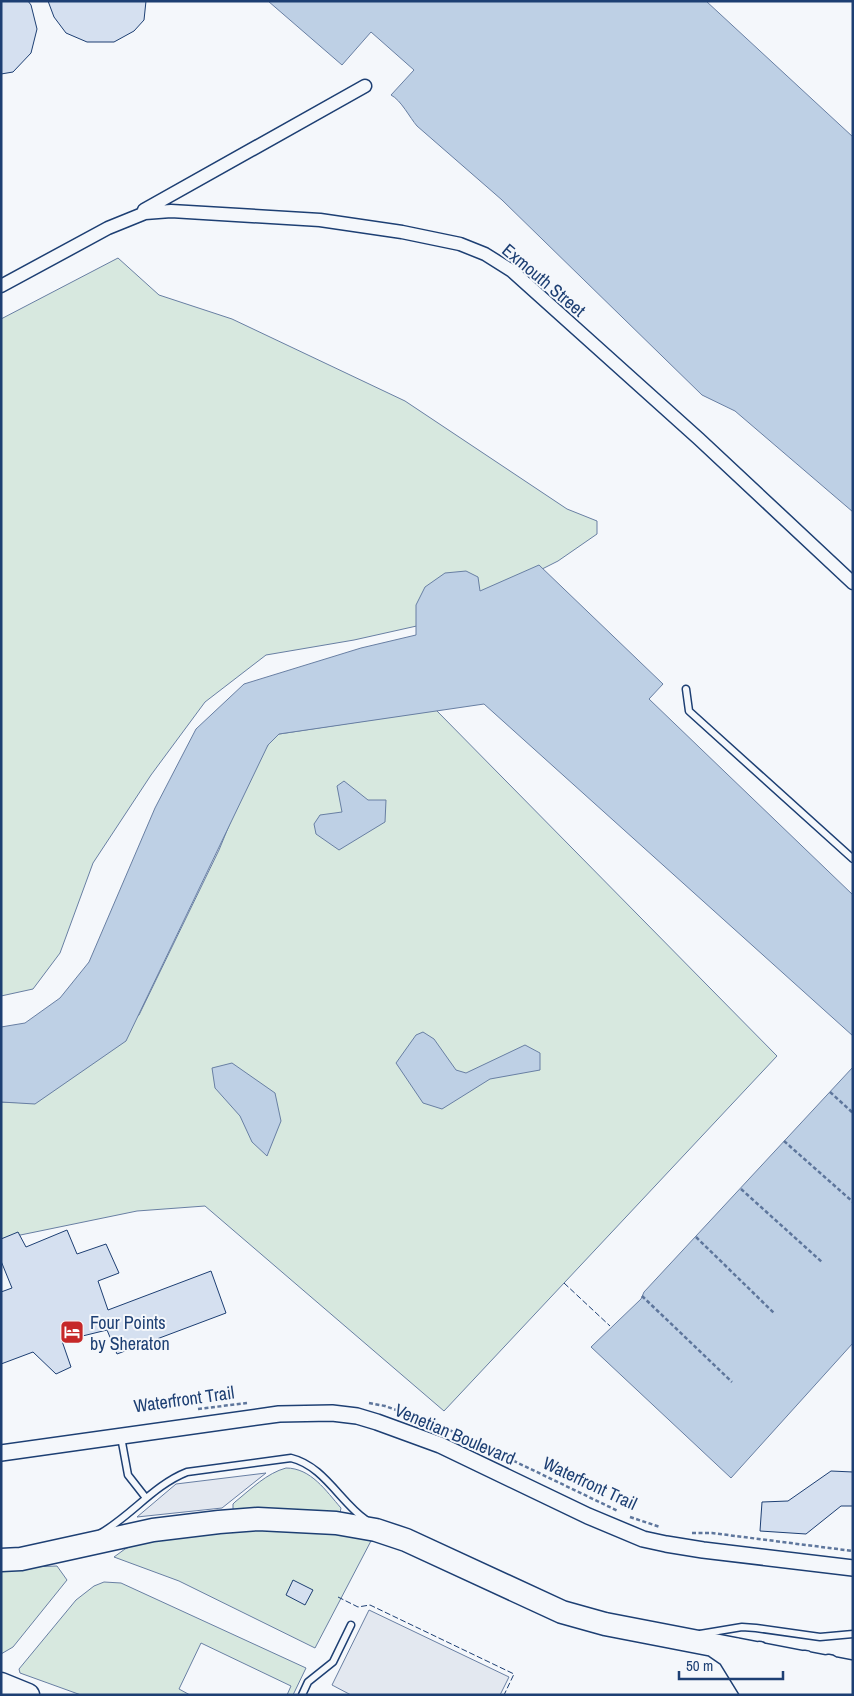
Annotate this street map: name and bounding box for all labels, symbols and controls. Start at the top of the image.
street label: Exmouth Street [497,238,591,322]
place label: Four Points by Sheraton [90,1310,170,1356]
hotel icon: Four Points by Sheraton [59,1319,85,1345]
street label: Waterfront Trail [132,1380,236,1418]
street label: Venetian Boulevard [391,1397,519,1471]
street label: Waterfront Trail [539,1450,641,1516]
scale bar [679,1648,783,1680]
text: 50 m [686,1655,713,1676]

